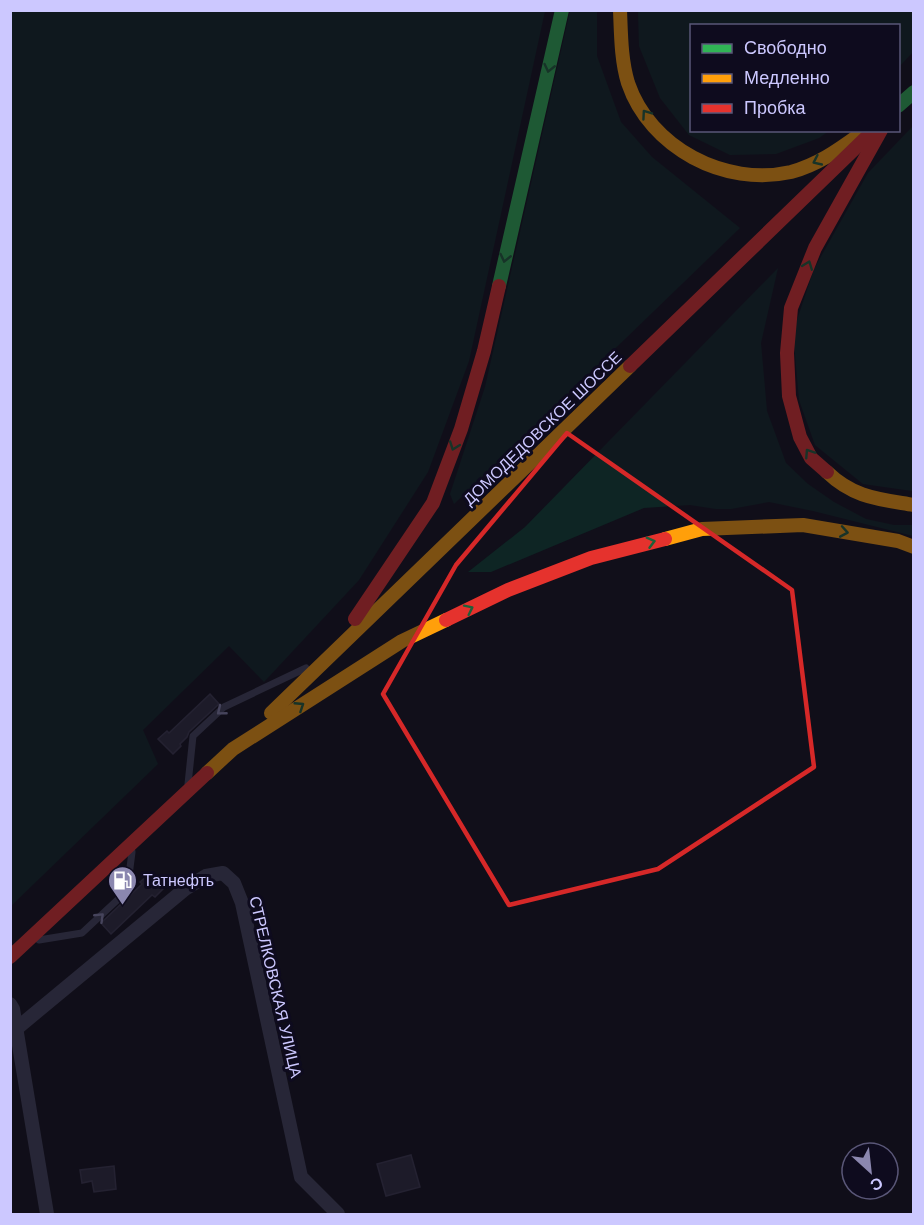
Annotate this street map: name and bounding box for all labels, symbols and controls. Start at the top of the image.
legend [690,24,900,132]
text: Свободно [744,38,827,58]
one-way arrow [543,62,556,72]
text: Медленно [744,68,830,88]
text: Пробка [744,98,807,118]
one-way arrow [642,109,653,120]
one-way arrow [812,154,823,166]
one-way arrow [500,252,513,262]
one-way arrow [801,261,813,272]
street label: ДОМОДЕДОВСКОЕ ШОССЕ [460,348,625,508]
one-way arrow [449,440,462,451]
one-way arrow [805,449,817,459]
one-way arrow [839,525,849,538]
one-way arrow [646,537,656,549]
one-way arrow [462,605,473,617]
one-way arrow [294,702,304,714]
one-way arrow [217,703,228,714]
fuel station icon: Татнефть [106,864,138,906]
place label: Татнефть [143,872,214,889]
street label: СТРЕЛКОВСКАЯ УЛИЦА [246,895,305,1080]
one-way arrow [92,913,103,924]
north arrow [840,1141,900,1201]
text: С [867,1174,886,1194]

